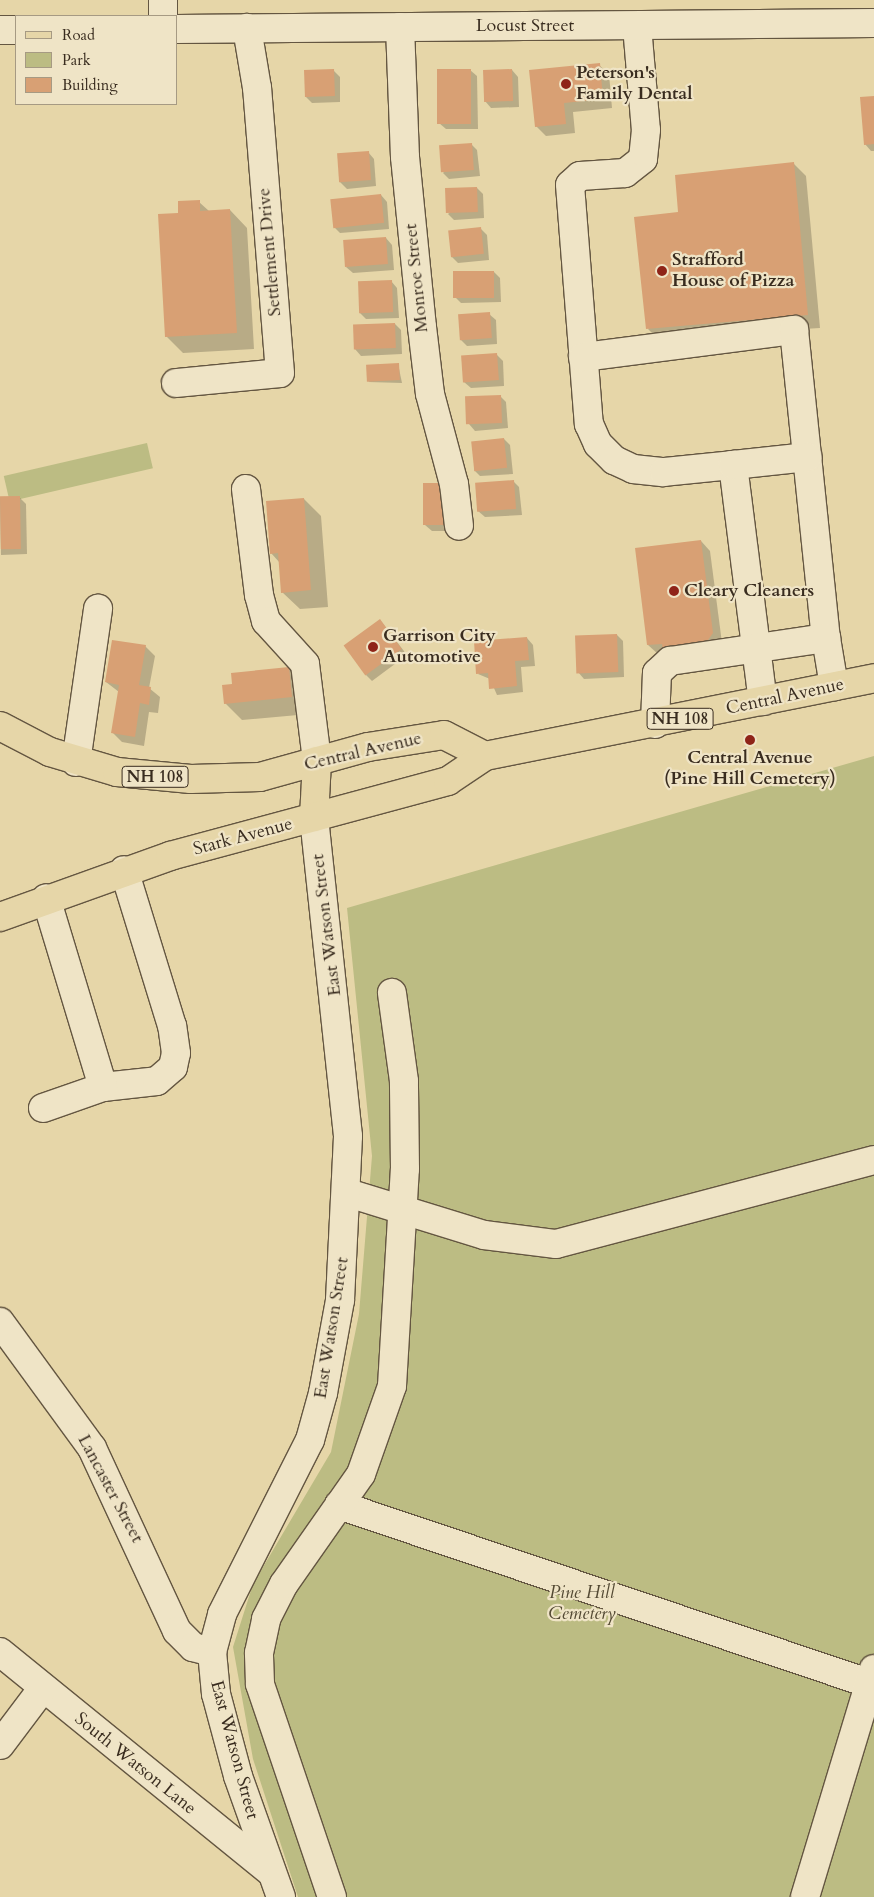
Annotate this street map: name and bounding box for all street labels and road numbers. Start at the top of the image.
street label: Locust Street [476,15,574,37]
street label: Settlement Drive [254,187,286,317]
street label: Monroe Street [401,222,433,334]
street label: Central Avenue [724,674,846,720]
road number: NH 108 [646,706,714,732]
street label: Central Avenue [302,728,424,776]
road number: NH 108 [121,764,189,790]
street label: Stark Avenue [191,813,295,861]
street label: East Watson Street [308,853,346,997]
street label: East Watson Street [310,1256,354,1400]
street label: Lancaster Street [72,1431,148,1547]
street label: East Watson Street [205,1678,263,1822]
street label: South Watson Lane [70,1708,200,1820]

